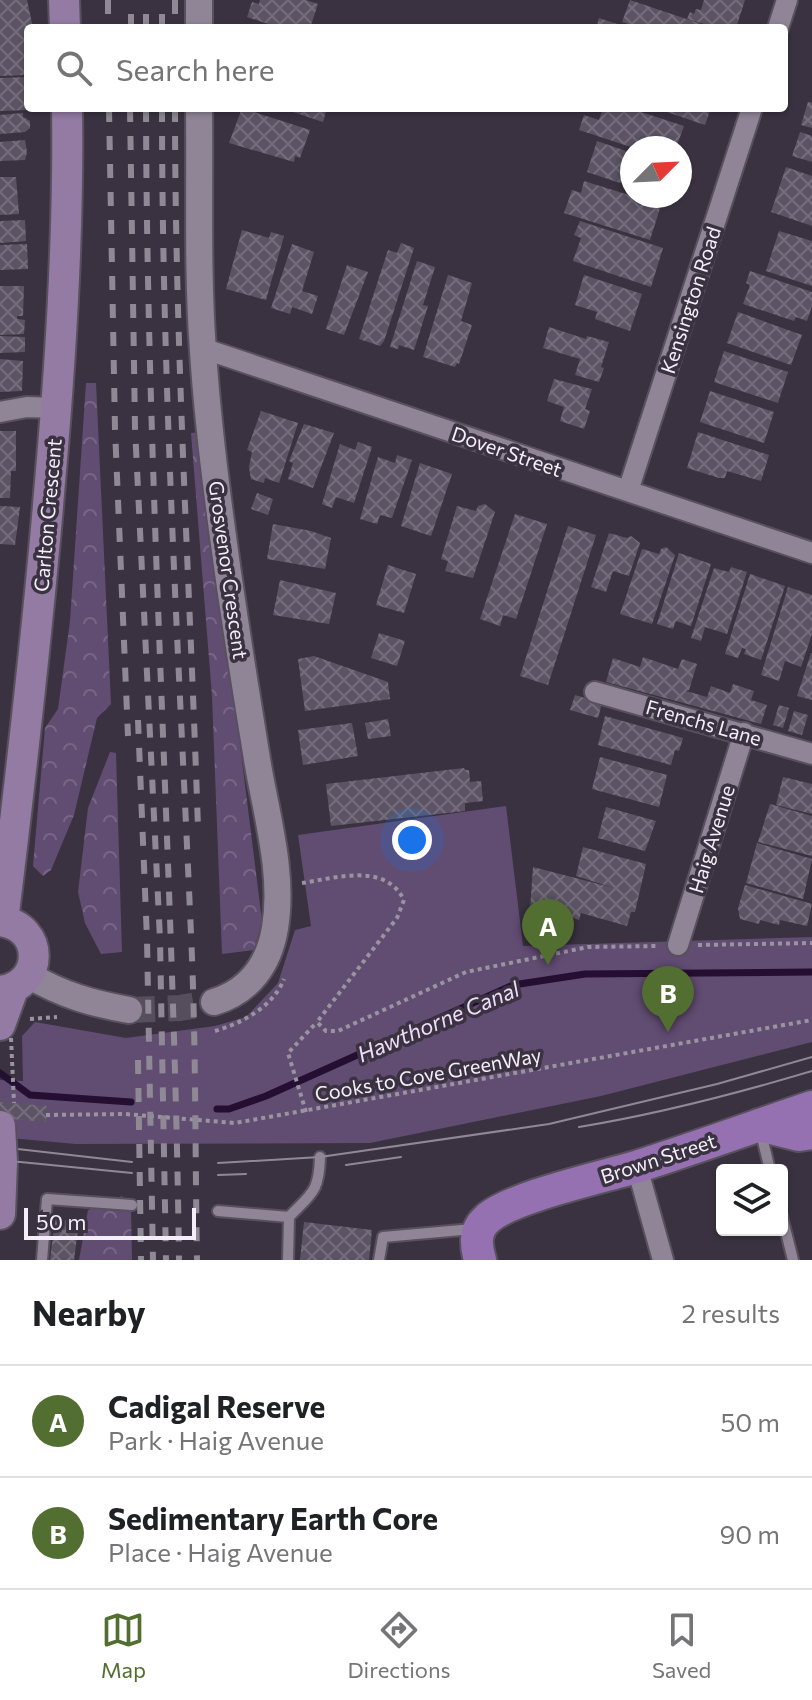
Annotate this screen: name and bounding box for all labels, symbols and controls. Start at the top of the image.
search box [24,24,788,112]
icon: search [52,46,96,90]
text: Search here [116,50,275,87]
north arrow [620,136,692,208]
street label: Kensington Road [655,223,725,377]
street label: Dover Street [449,421,565,481]
street label: Carlton Crescent [28,437,66,593]
street label: Grosvenor Crescent [205,479,253,661]
street label: Frenchs Lane [643,694,765,750]
street label: Haig Avenue [683,782,739,896]
your location [392,820,432,860]
pin: A [522,899,574,965]
pin: B [642,966,694,1032]
water label: Hawthorne Canal [353,975,523,1067]
street label: Cooks to Cove GreenWay [313,1042,543,1106]
street label: Brown Street [597,1128,719,1188]
map controls [716,1164,788,1236]
button: layers [716,1164,788,1236]
scale bar [24,1204,196,1240]
text: 50 m [36,1208,86,1235]
text: Nearby [32,1291,146,1333]
text: 2 results [682,1297,780,1328]
text: Cadigal Reserve [108,1387,325,1424]
text: A [49,1406,67,1437]
text: 50 m [720,1406,780,1437]
text: Park · Haig Avenue [108,1424,324,1455]
text: Sedimentary Earth Core [108,1499,438,1536]
text: B [49,1518,67,1549]
text: 90 m [720,1518,780,1549]
text: Place · Haig Avenue [108,1536,333,1567]
tab: Map [101,1608,146,1683]
tab: Directions [347,1608,451,1683]
tab: Saved [652,1608,711,1683]

